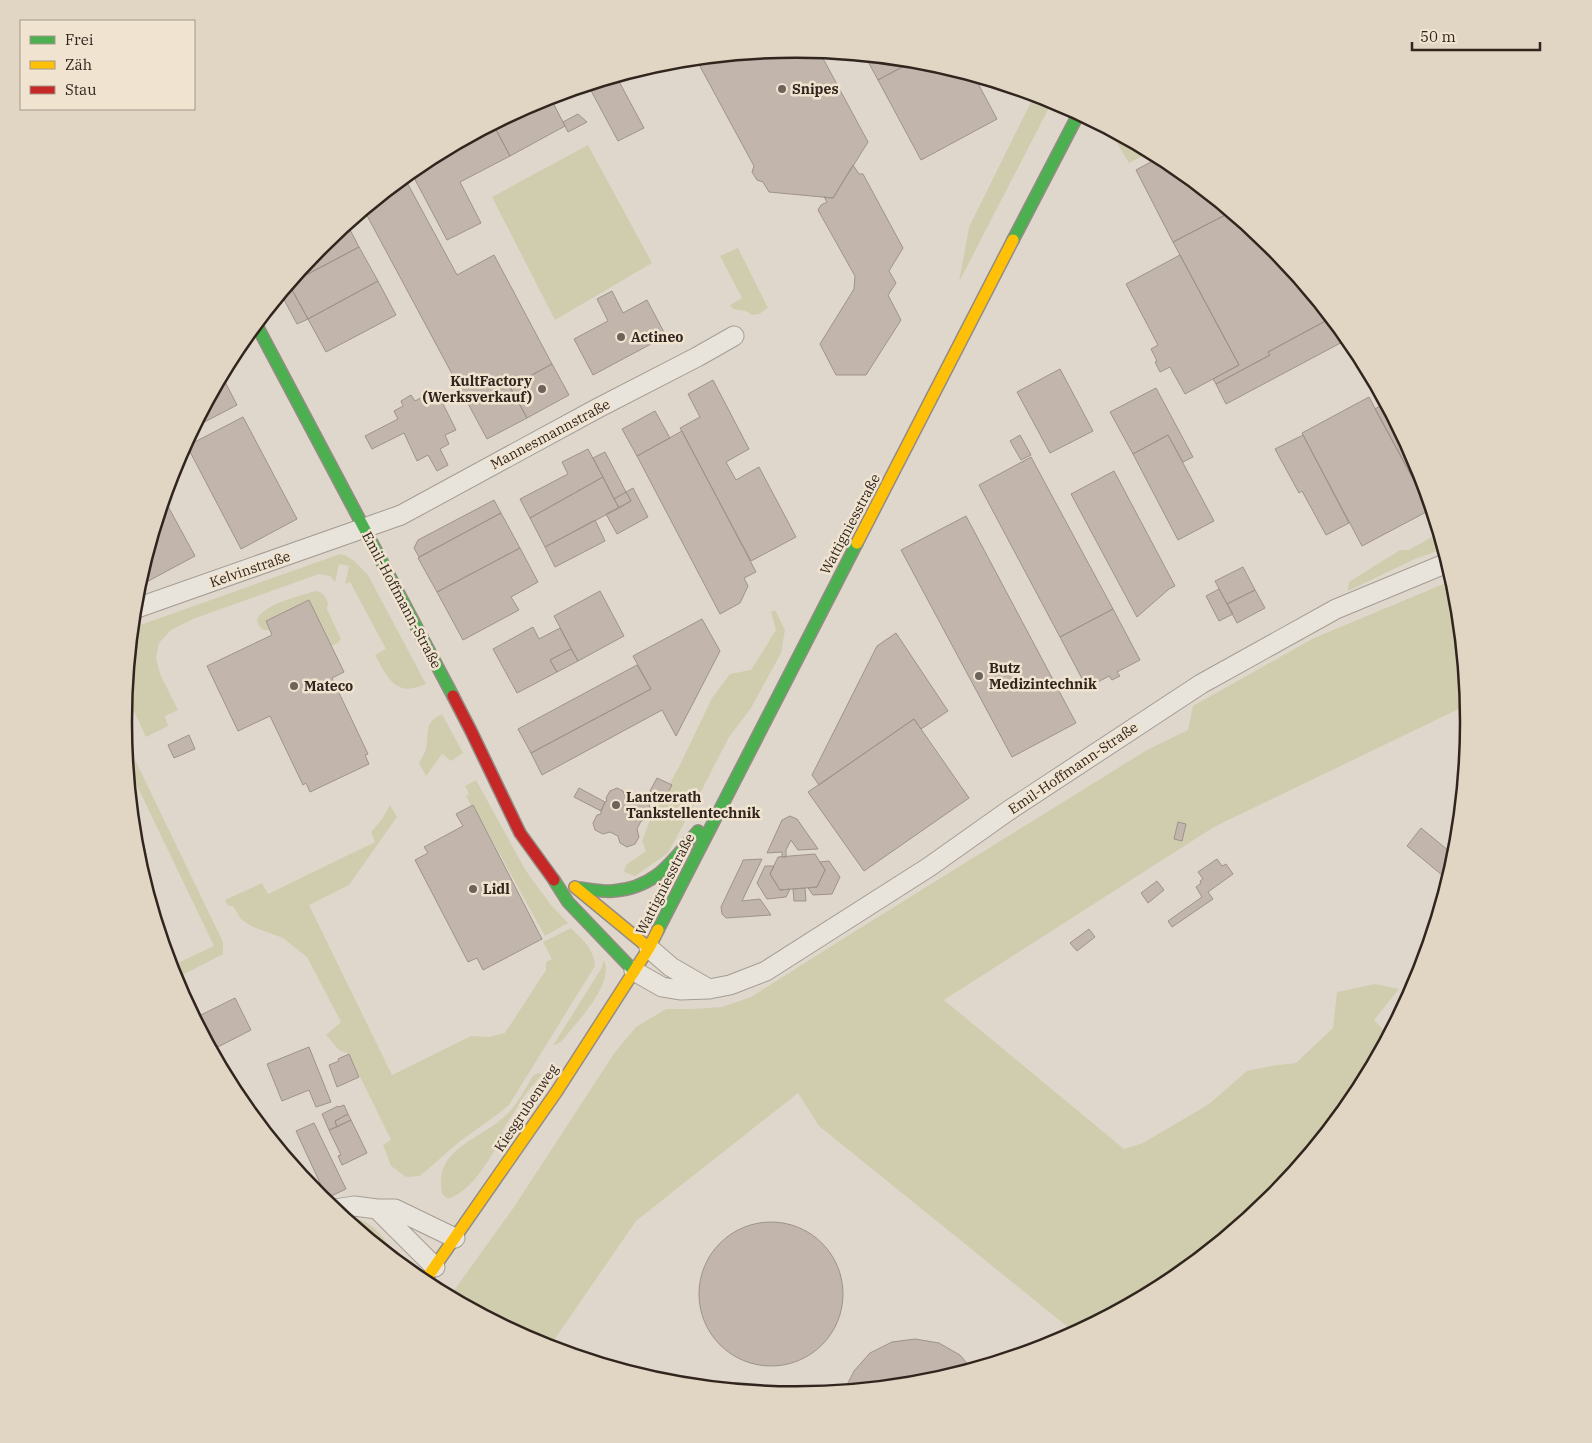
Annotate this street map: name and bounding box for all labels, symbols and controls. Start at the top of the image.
legend [20,20,195,110]
scale bar [1412,20,1540,52]
text: 50 m [1420,27,1456,46]
text: Frei [65,30,94,49]
text: Zäh [65,55,92,74]
text: Stau [65,80,97,99]
place label: Snipes [792,80,839,98]
marker: Snipes [776,83,788,95]
place label: Actineo [631,328,683,346]
marker: Actineo [615,331,627,343]
place label: KultFactory (Werksverkauf) [423,372,532,406]
marker: KultFactory (Werksverkauf) [536,383,548,395]
street label: Mannesmannstraße [487,395,613,473]
street label: Wattigniesstraße [816,471,884,577]
street label: Emil-Hoffmann-Straße [358,528,446,672]
street label: Kelvinstraße [207,547,293,591]
place label: Butz Medizintechnik [989,659,1097,693]
marker: Butz Medizintechnik [973,670,985,682]
place label: Mateco [304,677,353,695]
marker: Mateco [288,680,300,692]
street label: Emil-Hoffmann-Straße [1005,718,1141,818]
place label: Lantzerath Tankstellentechnik [626,788,760,822]
marker: Lantzerath Tankstellentechnik [610,799,622,811]
street label: Wattigniesstraße [632,830,698,938]
place label: Lidl [483,880,510,898]
marker: Lidl [467,883,479,895]
street label: Kiesgrubenweg [490,1060,562,1155]

